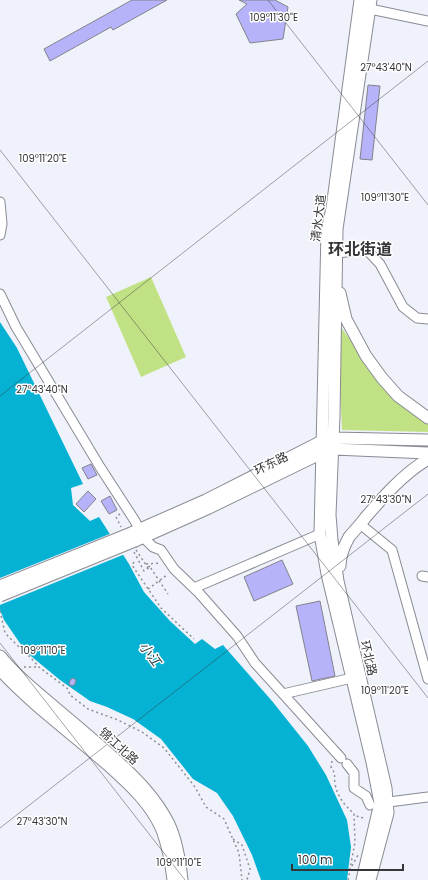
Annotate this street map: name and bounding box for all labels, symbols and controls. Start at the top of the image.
text: 109°11'30"E [250,10,298,25]
text: 27°43'40"N [360,60,412,75]
text: 109°11'20"E [19,151,67,166]
text: 109°11'30"E [361,190,409,205]
street label: 清水大道 [307,193,329,243]
district label: 环北街道 [328,238,392,261]
text: 27°43'40"N [16,382,68,397]
street label: 环东路 [251,447,291,479]
text: 27°43'30"N [360,492,412,507]
water label: 小江 [135,638,167,672]
street label: 环北路 [357,639,381,677]
text: 109°11'10"E [20,643,66,658]
text: 109°11'20"E [361,683,409,698]
street label: 锦江北路 [95,724,143,768]
text: 27°43'30"N [16,814,68,829]
scale bar [292,846,403,872]
text: 100 m [298,851,332,868]
text: 109°11'10"E [156,855,202,870]

